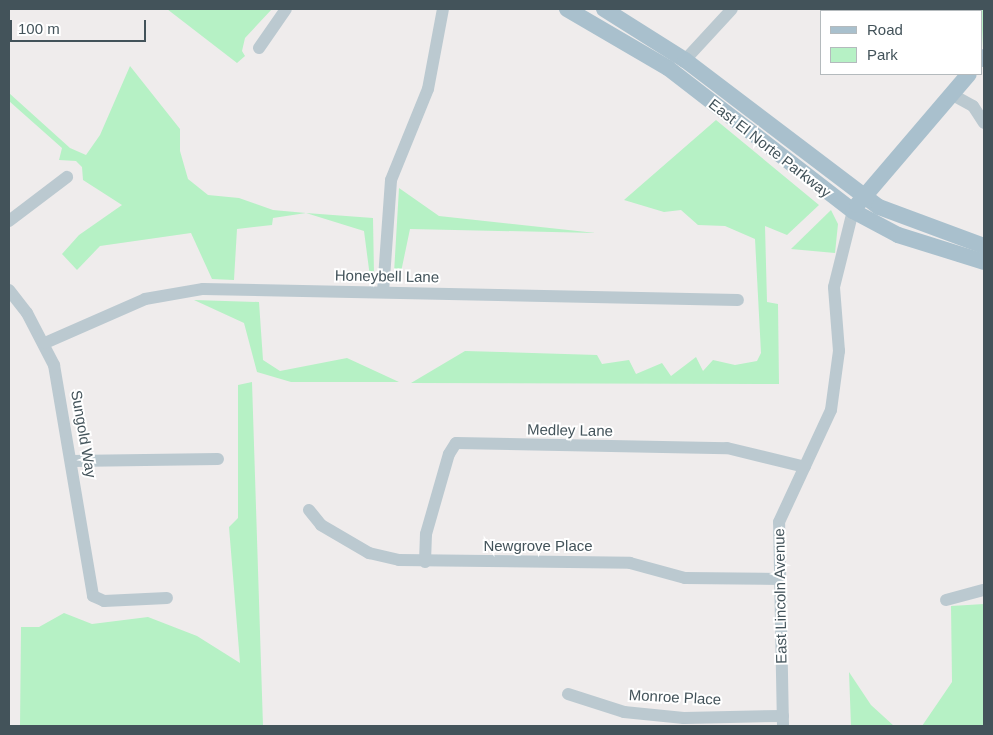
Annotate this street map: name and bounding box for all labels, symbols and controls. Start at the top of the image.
scale bar [12,10,149,42]
legend [820,10,983,75]
text: 100 m [18,20,60,37]
text: Road [867,21,903,38]
text: Park [867,46,898,63]
street label: East El Norte Parkway [705,95,835,201]
street label: Honeybell Lane [335,266,439,286]
street label: Sungold Way [67,389,101,479]
street label: Medley Lane [527,420,613,440]
street label: East Lincoln Avenue [770,528,790,664]
street label: Newgrove Place [483,537,593,555]
street label: Monroe Place [628,686,722,708]

